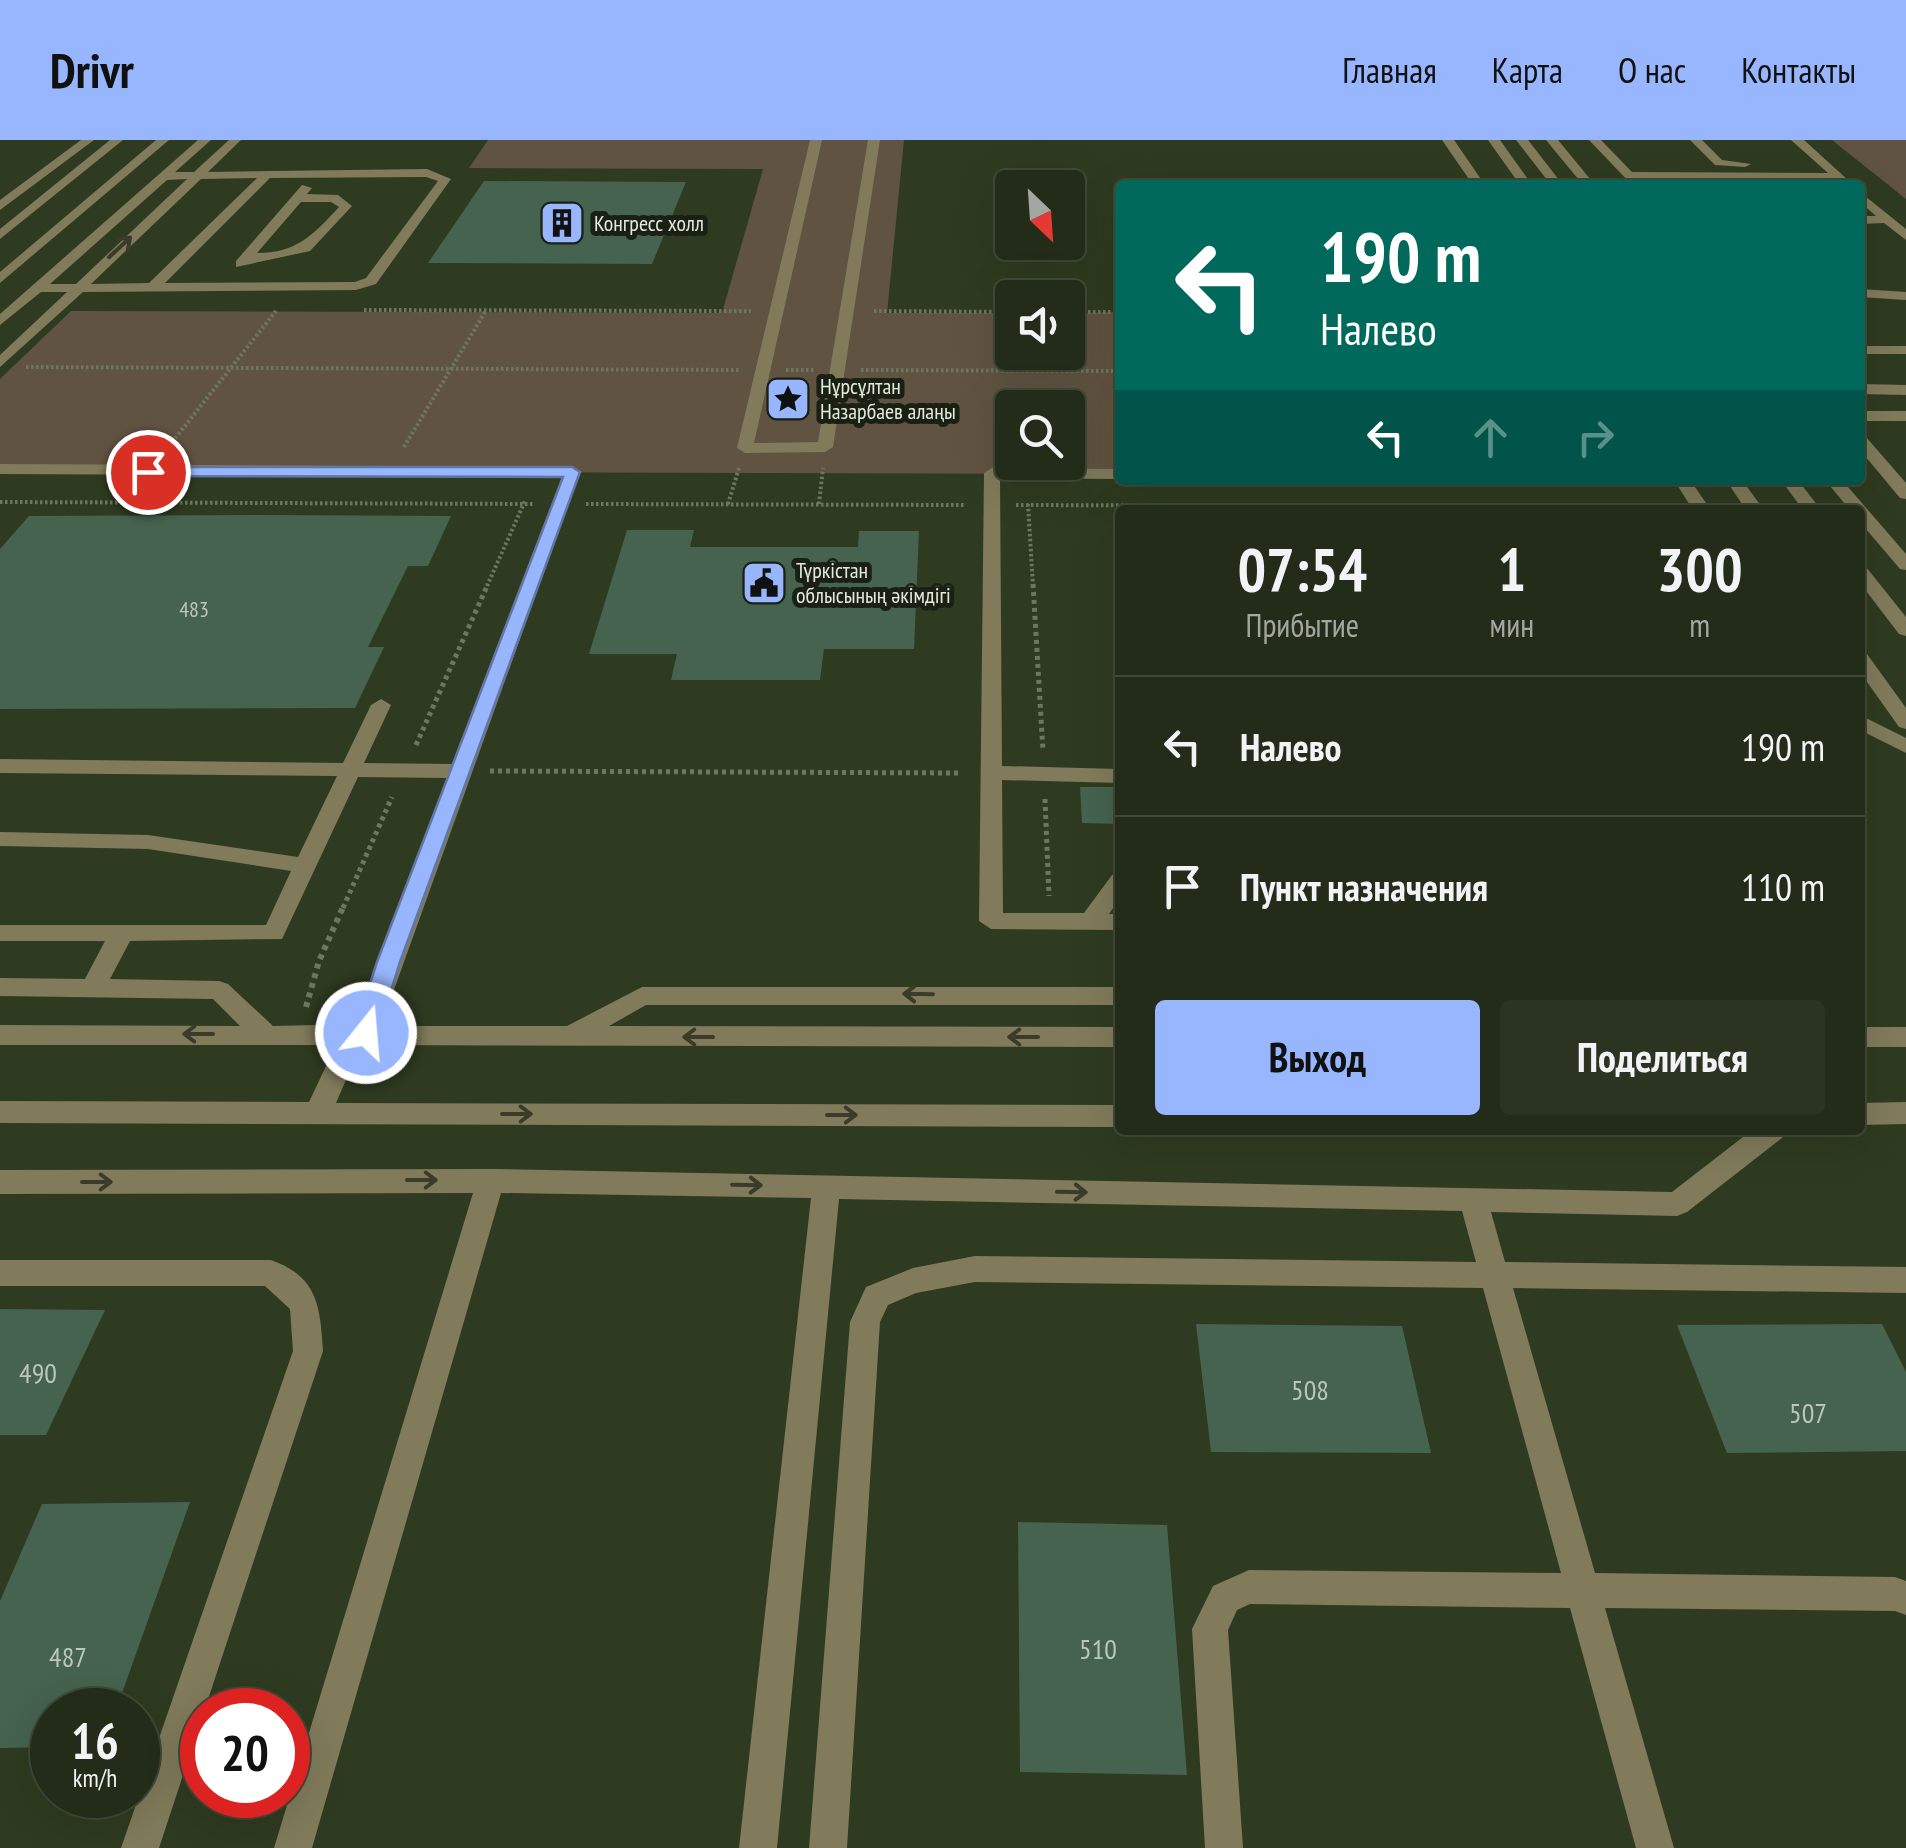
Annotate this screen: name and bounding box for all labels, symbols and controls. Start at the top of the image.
text: Drivr [50,39,134,101]
text: Главная [1342,47,1437,93]
text: Карта [1492,47,1563,93]
text: О нас [1618,47,1686,93]
text: Контакты [1741,47,1856,93]
north arrow [995,170,1085,260]
map controls [995,170,1085,480]
building icon: Конгресс холл [539,200,585,246]
place label: Конгресс холл [594,209,704,237]
text: 190 m [1320,211,1481,301]
icon: left [1155,220,1285,350]
one-way arrow [108,235,132,259]
button: sound [995,280,1085,370]
text: Налево [1320,299,1437,357]
place label: Нұрсұлтан Назарбаев алаңы [820,372,956,425]
place icon: Нұрсұлтан Назарбаев алаңы [765,376,811,422]
button: search [995,390,1085,480]
icon: left [1358,410,1413,465]
icon: ahead [1463,410,1518,465]
icon: right [1568,410,1623,465]
pin [106,430,191,515]
icon: arrive [121,445,176,500]
text: 07:54 [1237,530,1367,608]
text: 1 [1498,530,1526,608]
text: 300 [1657,530,1743,608]
place label: Түркістан облысының әкімдігі [796,556,951,609]
public building icon: Түркістан облысының әкімдігі [741,560,787,606]
house number: 483 [179,595,209,623]
text: Прибытие [1246,604,1359,646]
text: мин [1490,604,1534,646]
text: m [1689,604,1710,646]
icon: left [1155,719,1210,774]
text: Налево [1240,722,1341,771]
text: 190 m [1741,722,1825,771]
icon: arrive [1155,859,1210,914]
text: Пункт назначения [1240,862,1488,911]
text: 110 m [1741,862,1825,911]
position arrow [314,981,418,1085]
one-way arrow [902,984,934,1004]
button: Выход [1155,1000,1480,1115]
button: Поделиться [1500,1000,1825,1115]
one-way arrow [182,1024,214,1044]
one-way arrow [682,1028,714,1046]
one-way arrow [1007,1028,1040,1046]
one-way arrow [500,1104,533,1124]
one-way arrow [826,1106,858,1124]
one-way arrow [406,1170,438,1190]
one-way arrow [80,1172,113,1192]
one-way arrow [731,1176,763,1195]
one-way arrow [1056,1182,1088,1202]
house number: 490 [19,1354,57,1391]
house number: 508 [1291,1371,1329,1408]
house number: 507 [1789,1394,1827,1431]
house number: 510 [1079,1630,1117,1667]
house number: 487 [49,1638,87,1675]
speed limit sign: 20 [180,1688,310,1818]
text: 16 [71,1708,119,1773]
text: km/h [73,1762,117,1794]

